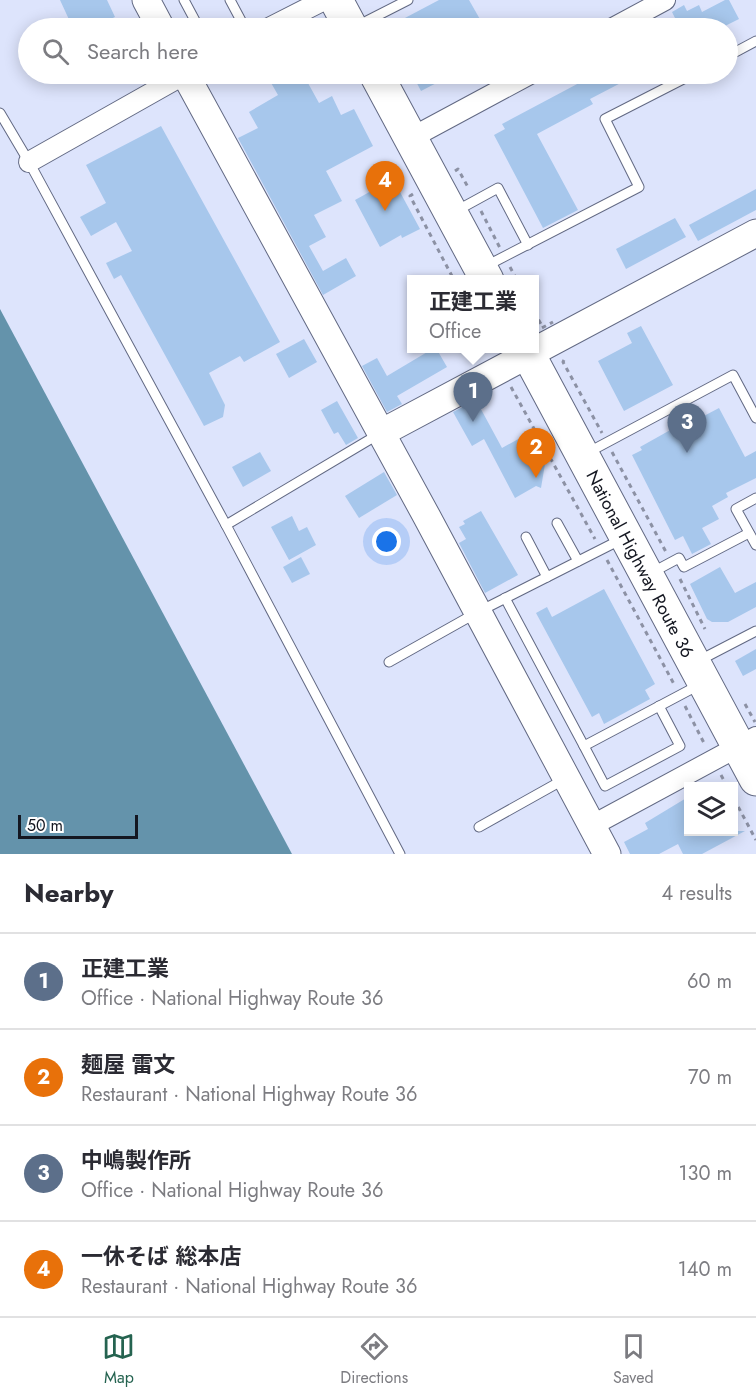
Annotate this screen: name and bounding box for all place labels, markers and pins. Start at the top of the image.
pin: 4 [366,162,404,211]
pin: 1 [454,372,492,422]
pin: 3 [668,404,706,453]
pin: 2 [516,428,556,478]

